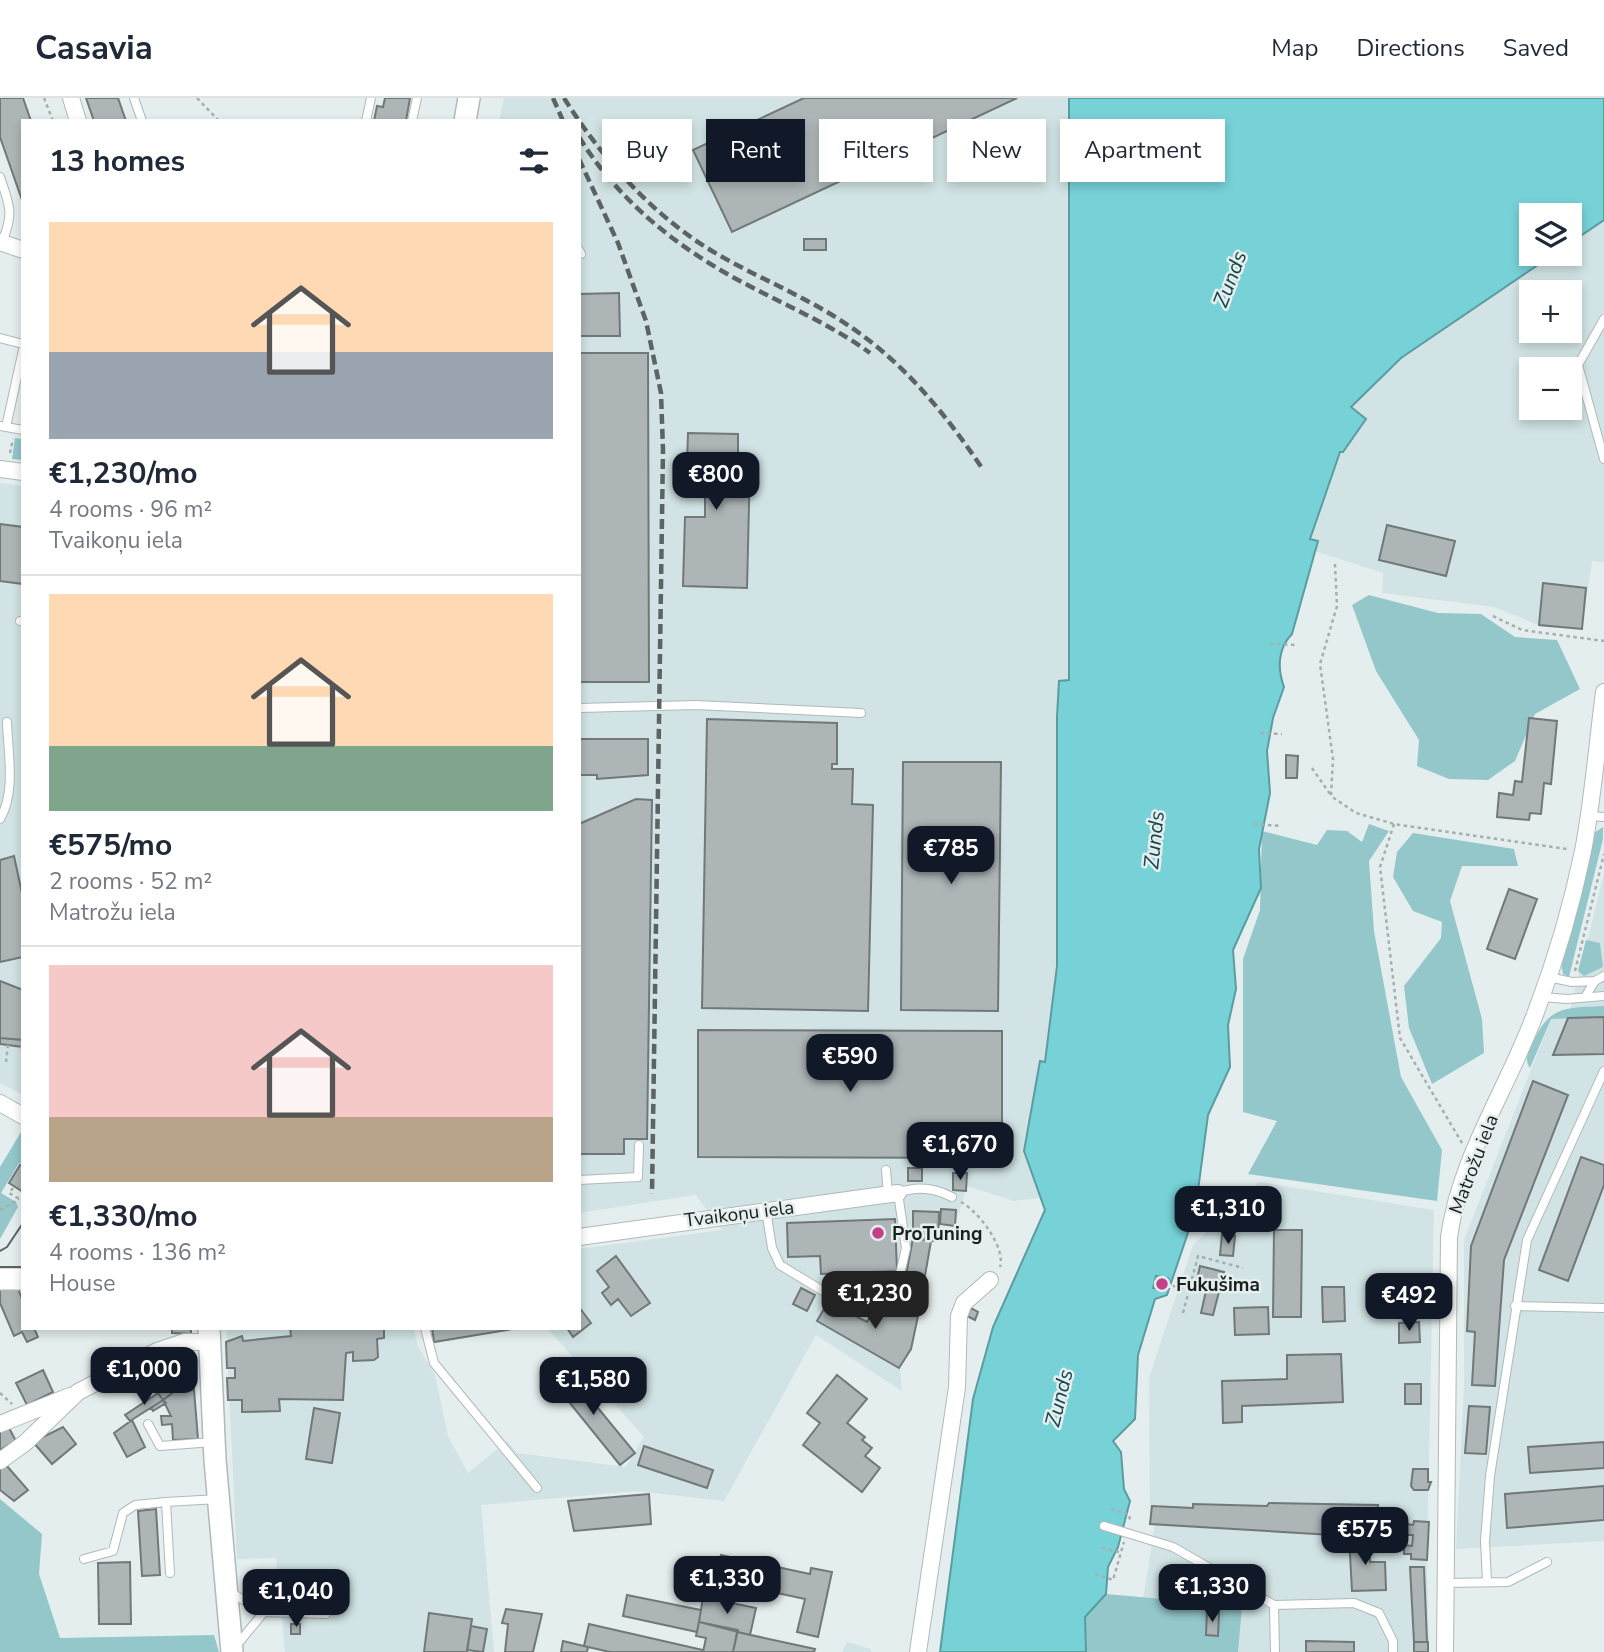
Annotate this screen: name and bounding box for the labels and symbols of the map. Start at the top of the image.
water label: Zunds [1206,247,1254,311]
pin: €800 [675,452,757,512]
water label: Zunds [1137,810,1171,870]
pin: €785 [910,826,992,886]
pin: €590 [809,1034,891,1094]
street label: Matrožu iela [1443,1111,1505,1218]
pin: €1,670 [903,1122,1017,1182]
pin: €1,310 [1171,1186,1285,1246]
street label: Tvaikoņu iela [683,1194,796,1234]
place label: ProTuning [892,1221,982,1247]
marker: ProTuning [870,1225,886,1241]
pin: €1,230 [818,1272,932,1331]
place label: Fukušima [1176,1272,1260,1298]
pin: €492 [1368,1274,1450,1333]
marker: Fukušima [1154,1276,1170,1292]
pin: €1,000 [87,1348,201,1407]
pin: €1,580 [536,1358,650,1417]
water label: Zunds [1038,1366,1080,1430]
pin: €575 [1324,1508,1406,1567]
pin: €1,330 [670,1556,784,1616]
pin: €1,330 [1155,1564,1269,1624]
pin: €1,040 [239,1570,353,1629]

